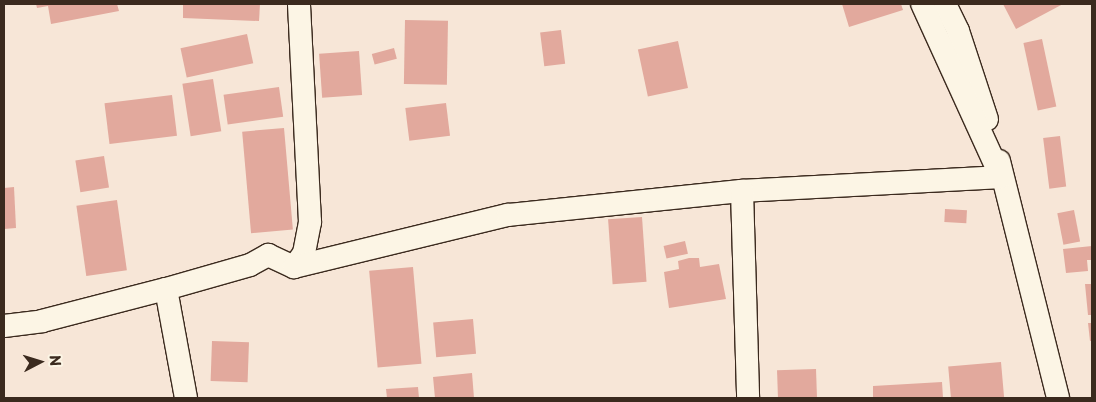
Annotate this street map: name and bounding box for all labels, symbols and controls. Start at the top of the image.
north arrow [15,337,65,387]
text: N [44,354,66,367]

